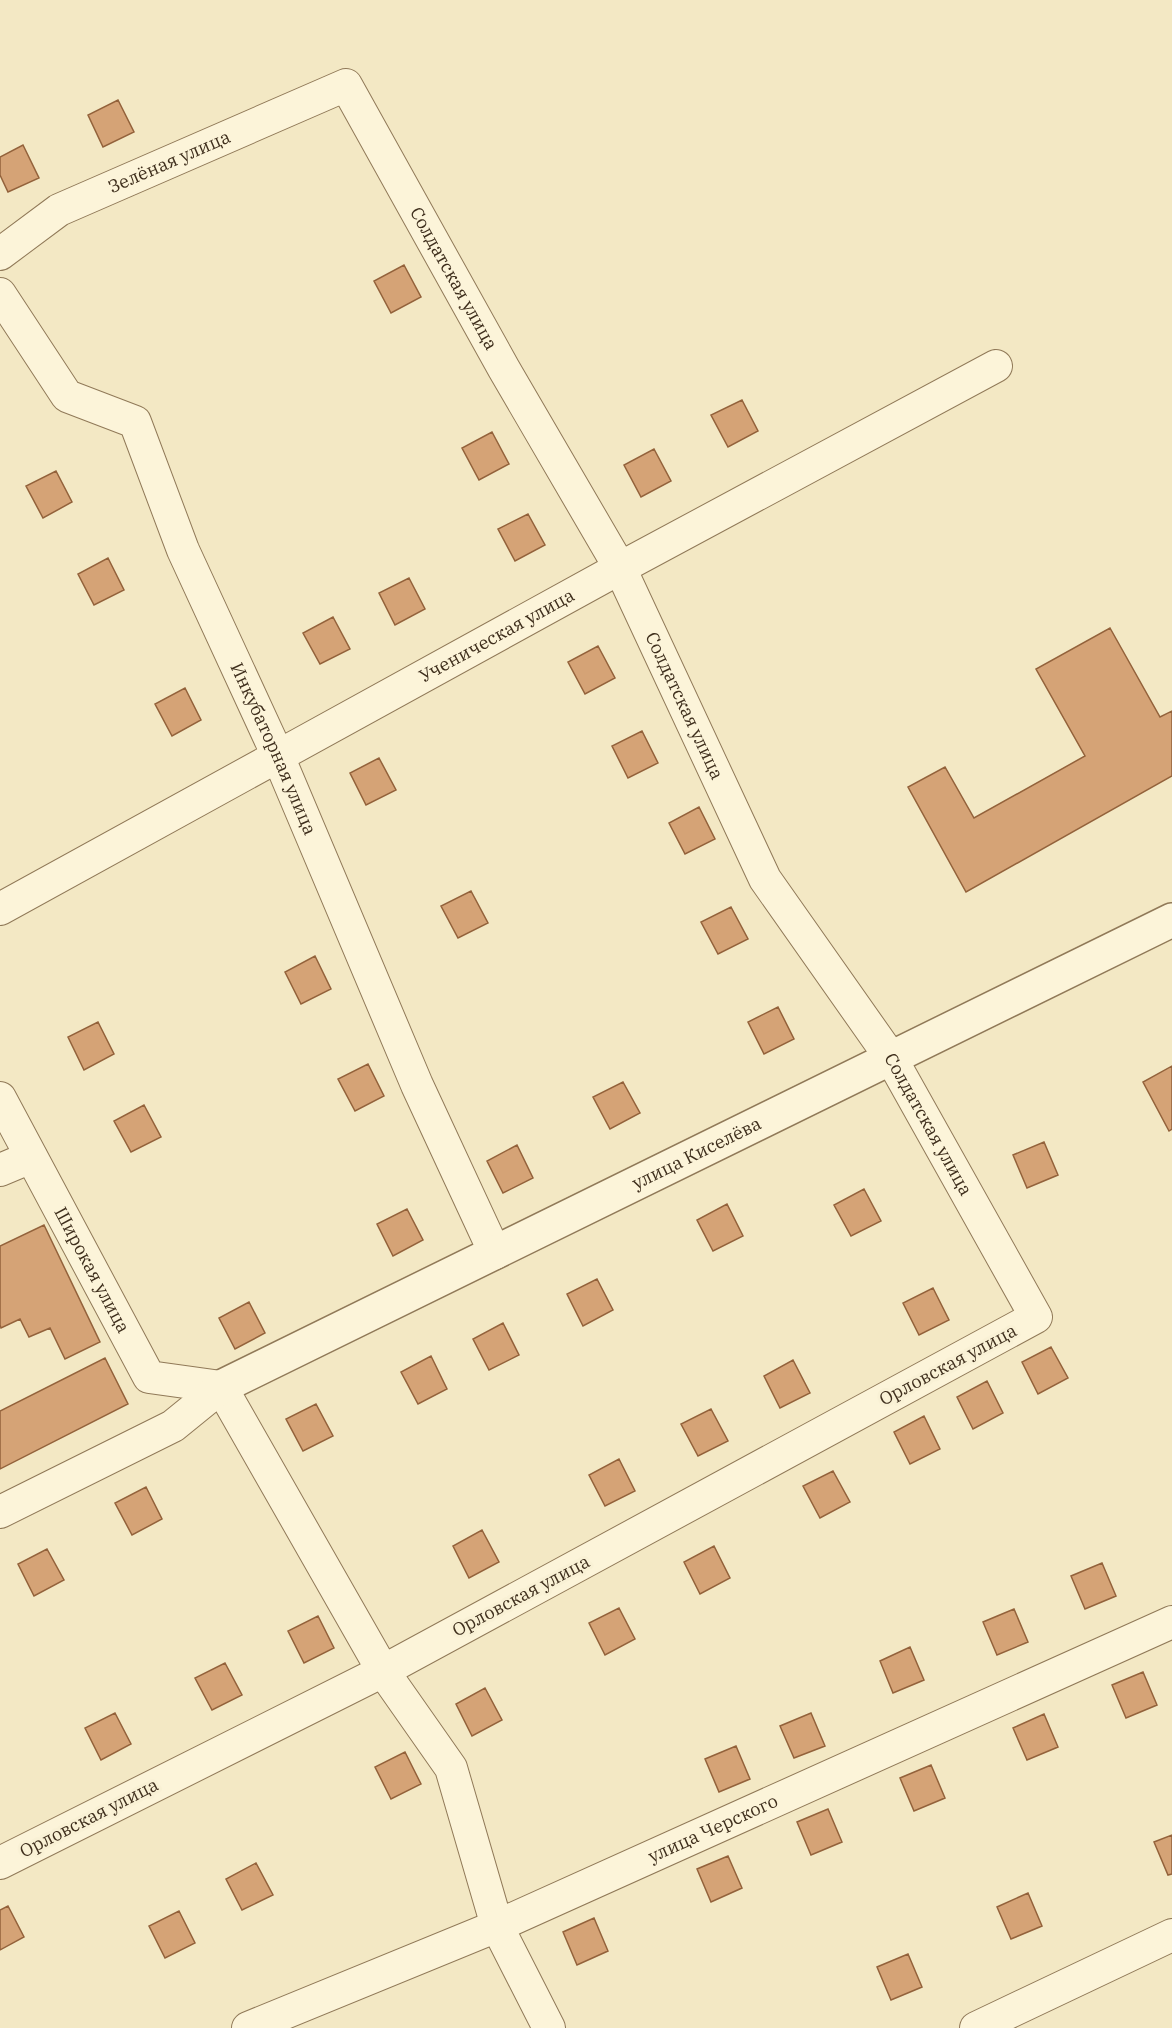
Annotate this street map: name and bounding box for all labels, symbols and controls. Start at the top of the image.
street label: Зелёная улица [105,125,234,198]
street label: Солдатская улица [405,203,503,354]
street label: Ученическая улица [415,583,578,687]
street label: Солдатская улица [640,628,729,783]
street label: Инкубаторная улица [226,659,322,838]
street label: Солдатская улица [879,1049,978,1200]
street label: улица Киселёва [628,1111,765,1194]
street label: Широкая улица [49,1203,135,1337]
street label: Орловская улица [875,1319,1021,1411]
street label: Орловская улица [448,1550,594,1642]
street label: Орловская улица [16,1773,162,1862]
street label: улица Черского [644,1789,781,1867]

